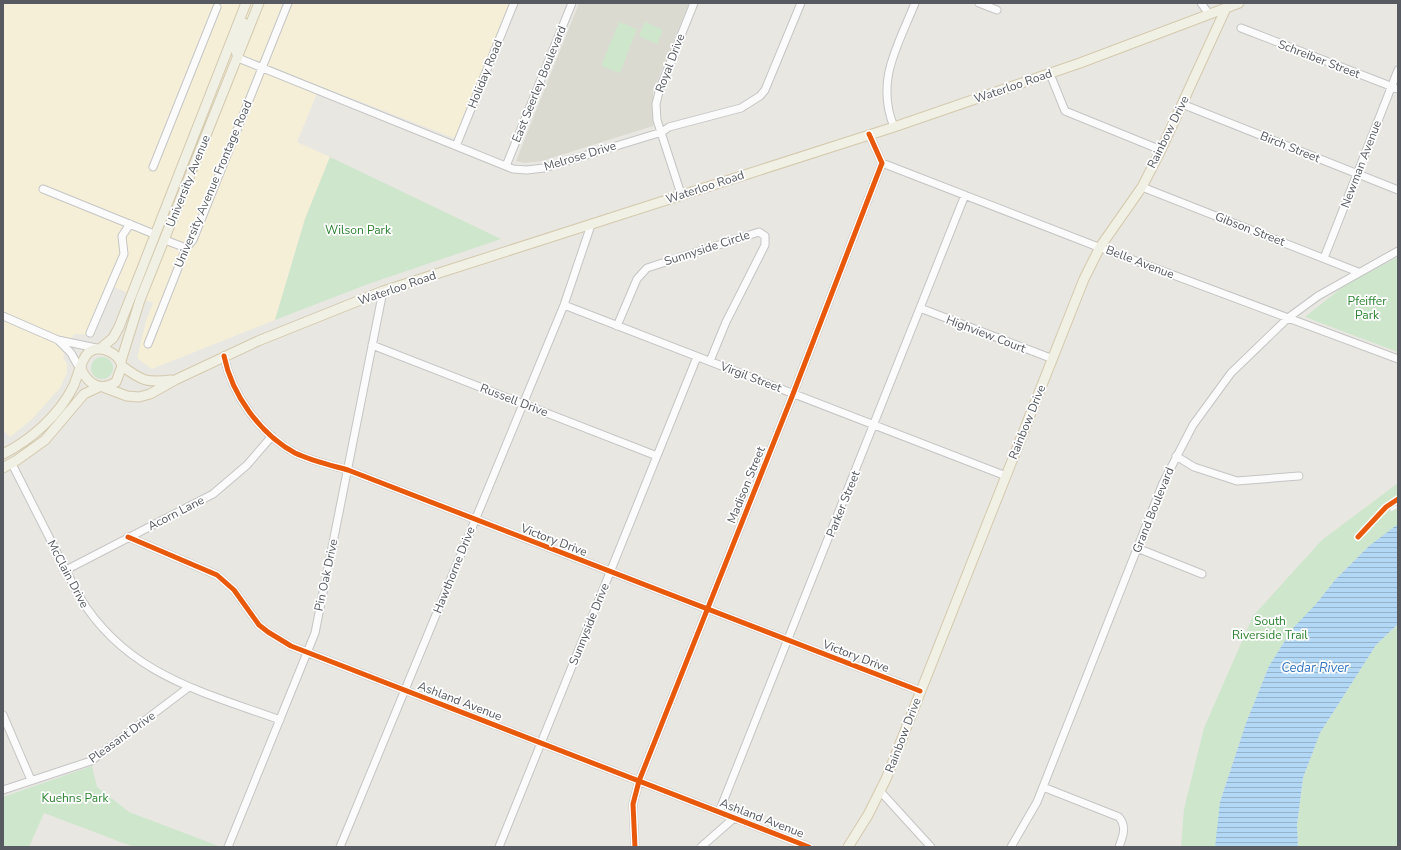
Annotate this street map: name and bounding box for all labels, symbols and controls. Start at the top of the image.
street label: East Seerley Boulevard [508,23,570,145]
street label: Royal Drive [651,31,689,95]
street label: Schreiber Street [1276,36,1363,82]
street label: Holiday Road [464,37,506,111]
street label: Waterloo Road [972,65,1054,107]
street label: Rainbow Drive [1143,93,1193,171]
street label: University Avenue Frontage Road [170,98,256,270]
street label: Newman Avenue [1337,118,1385,210]
street label: Birch Street [1258,128,1323,167]
street label: University Avenue [162,133,214,229]
street label: Melrose Drive [542,137,618,175]
street label: Waterloo Road [664,167,746,207]
street label: Gibson Street [1213,208,1288,250]
park label: Wilson Park [325,222,392,238]
street label: Sunnyside Circle [662,227,752,269]
street label: Belle Avenue [1104,242,1176,282]
street label: Waterloo Road [356,267,438,309]
park label: Pfeiffer Park [1348,293,1387,323]
street label: Highview Court [944,311,1029,357]
street label: Virgil Street [717,358,785,396]
street label: Russell Drive [478,380,550,420]
street label: Rainbow Drive [1005,382,1049,462]
street label: Madison Street [723,443,769,526]
street label: Grand Boulevard [1129,465,1177,555]
street label: Parker Street [822,468,864,540]
street label: Acorn Lane [145,492,207,534]
street label: Victory Drive [518,520,589,560]
street label: Hawthorne Drive [429,524,479,616]
street label: McClain Drive [43,537,93,611]
street label: Pin Oak Drive [311,537,341,613]
street label: Sunnyside Drive [565,581,613,667]
park label: South Riverside Trail [1232,613,1308,643]
street label: Victory Drive [820,636,891,676]
water label: Cedar River [1281,659,1349,677]
street label: Ashland Avenue [416,678,504,724]
street label: Rainbow Drive [881,695,925,775]
street label: Pleasant Drive [86,707,158,767]
park label: Kuehns Park [42,790,109,806]
street label: Ashland Avenue [718,795,806,841]

